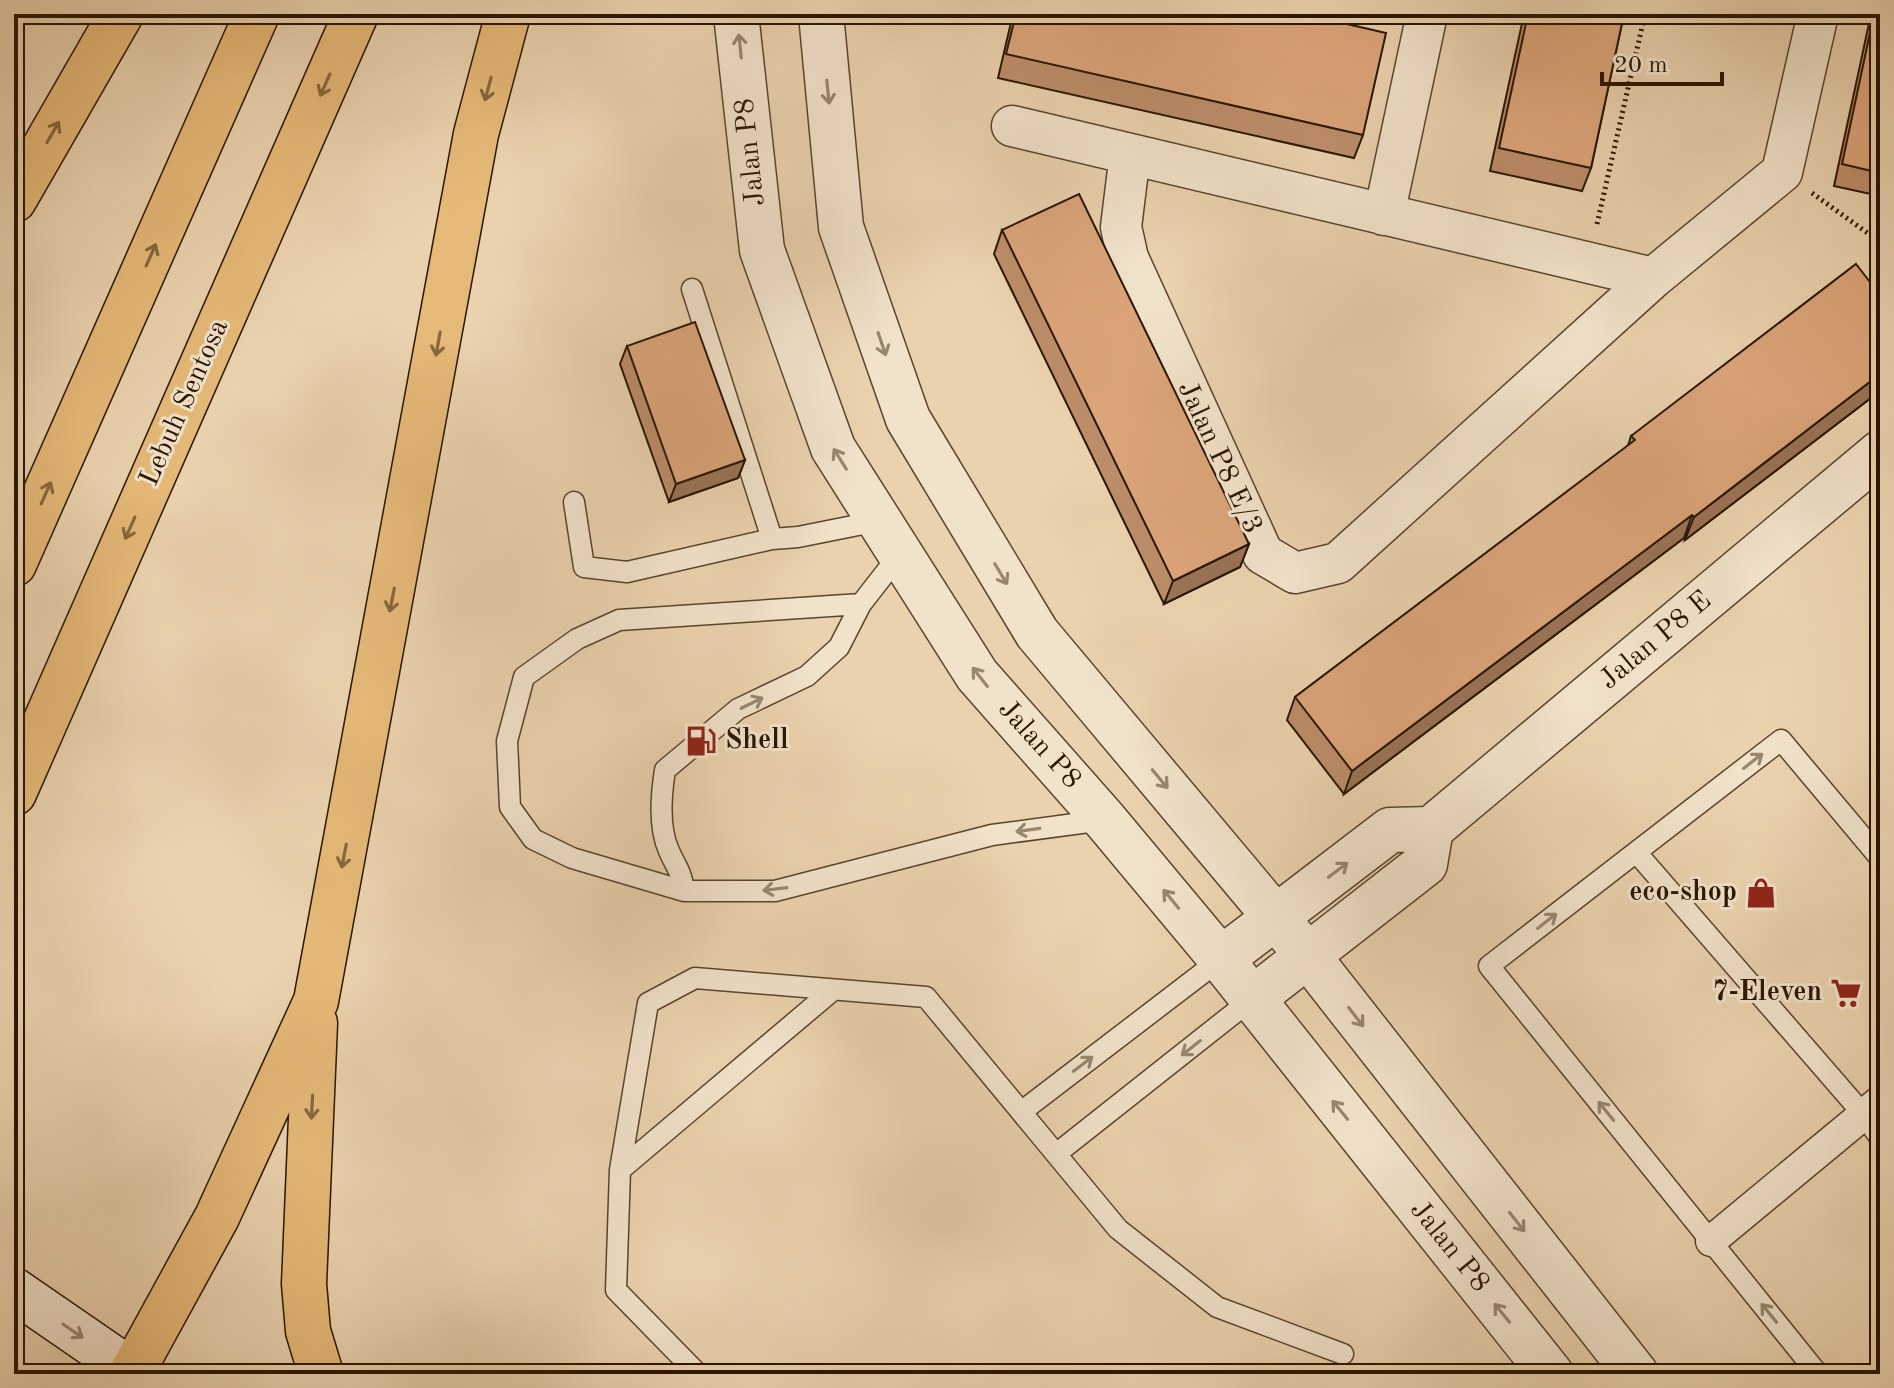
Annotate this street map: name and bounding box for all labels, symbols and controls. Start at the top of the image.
one-way arrow [732,33,747,60]
scale bar [1602,36,1722,86]
text: 20 m [1614,54,1668,78]
one-way arrow [317,73,332,97]
one-way arrow [480,76,495,102]
one-way arrow [821,78,836,105]
street label: Jalan P8 [731,97,771,207]
one-way arrow [45,121,61,144]
one-way arrow [144,243,159,268]
street label: Lebuh Sentosa [136,315,234,490]
one-way arrow [430,331,445,357]
one-way arrow [875,331,890,356]
street label: Jalan P8 E/3 [1172,377,1266,539]
one-way arrow [831,448,847,471]
one-way arrow [39,481,54,506]
one-way arrow [122,516,137,540]
one-way arrow [993,562,1009,585]
one-way arrow [383,587,398,612]
street label: Jalan P8 E [1595,587,1717,695]
one-way arrow [971,667,988,688]
one-way arrow [739,695,763,710]
street label: Jalan P8 [992,695,1086,795]
fuel station icon: Shell [684,724,718,758]
place label: Shell [725,727,789,755]
one-way arrow [1742,753,1763,770]
one-way arrow [1151,768,1169,789]
one-way arrow [1015,823,1042,838]
one-way arrow [335,843,350,868]
one-way arrow [1327,861,1348,878]
shop icon: eco-shop [1744,876,1778,910]
place label: eco-shop [1629,879,1737,907]
one-way arrow [763,882,788,897]
one-way arrow [1162,889,1180,910]
one-way arrow [1536,912,1557,929]
supermarket icon: 7-Eleven [1829,976,1863,1010]
place label: 7-Eleven [1712,979,1822,1007]
one-way arrow [1348,1006,1365,1027]
one-way arrow [1181,1039,1202,1056]
one-way arrow [1072,1056,1093,1073]
one-way arrow [304,1093,319,1120]
one-way arrow [1331,1100,1349,1121]
one-way arrow [1597,1101,1615,1122]
street label: Jalan P8 [1404,1196,1494,1298]
one-way arrow [1508,1211,1525,1232]
one-way arrow [1493,1303,1511,1324]
one-way arrow [1760,1303,1778,1324]
one-way arrow [62,1323,84,1339]

